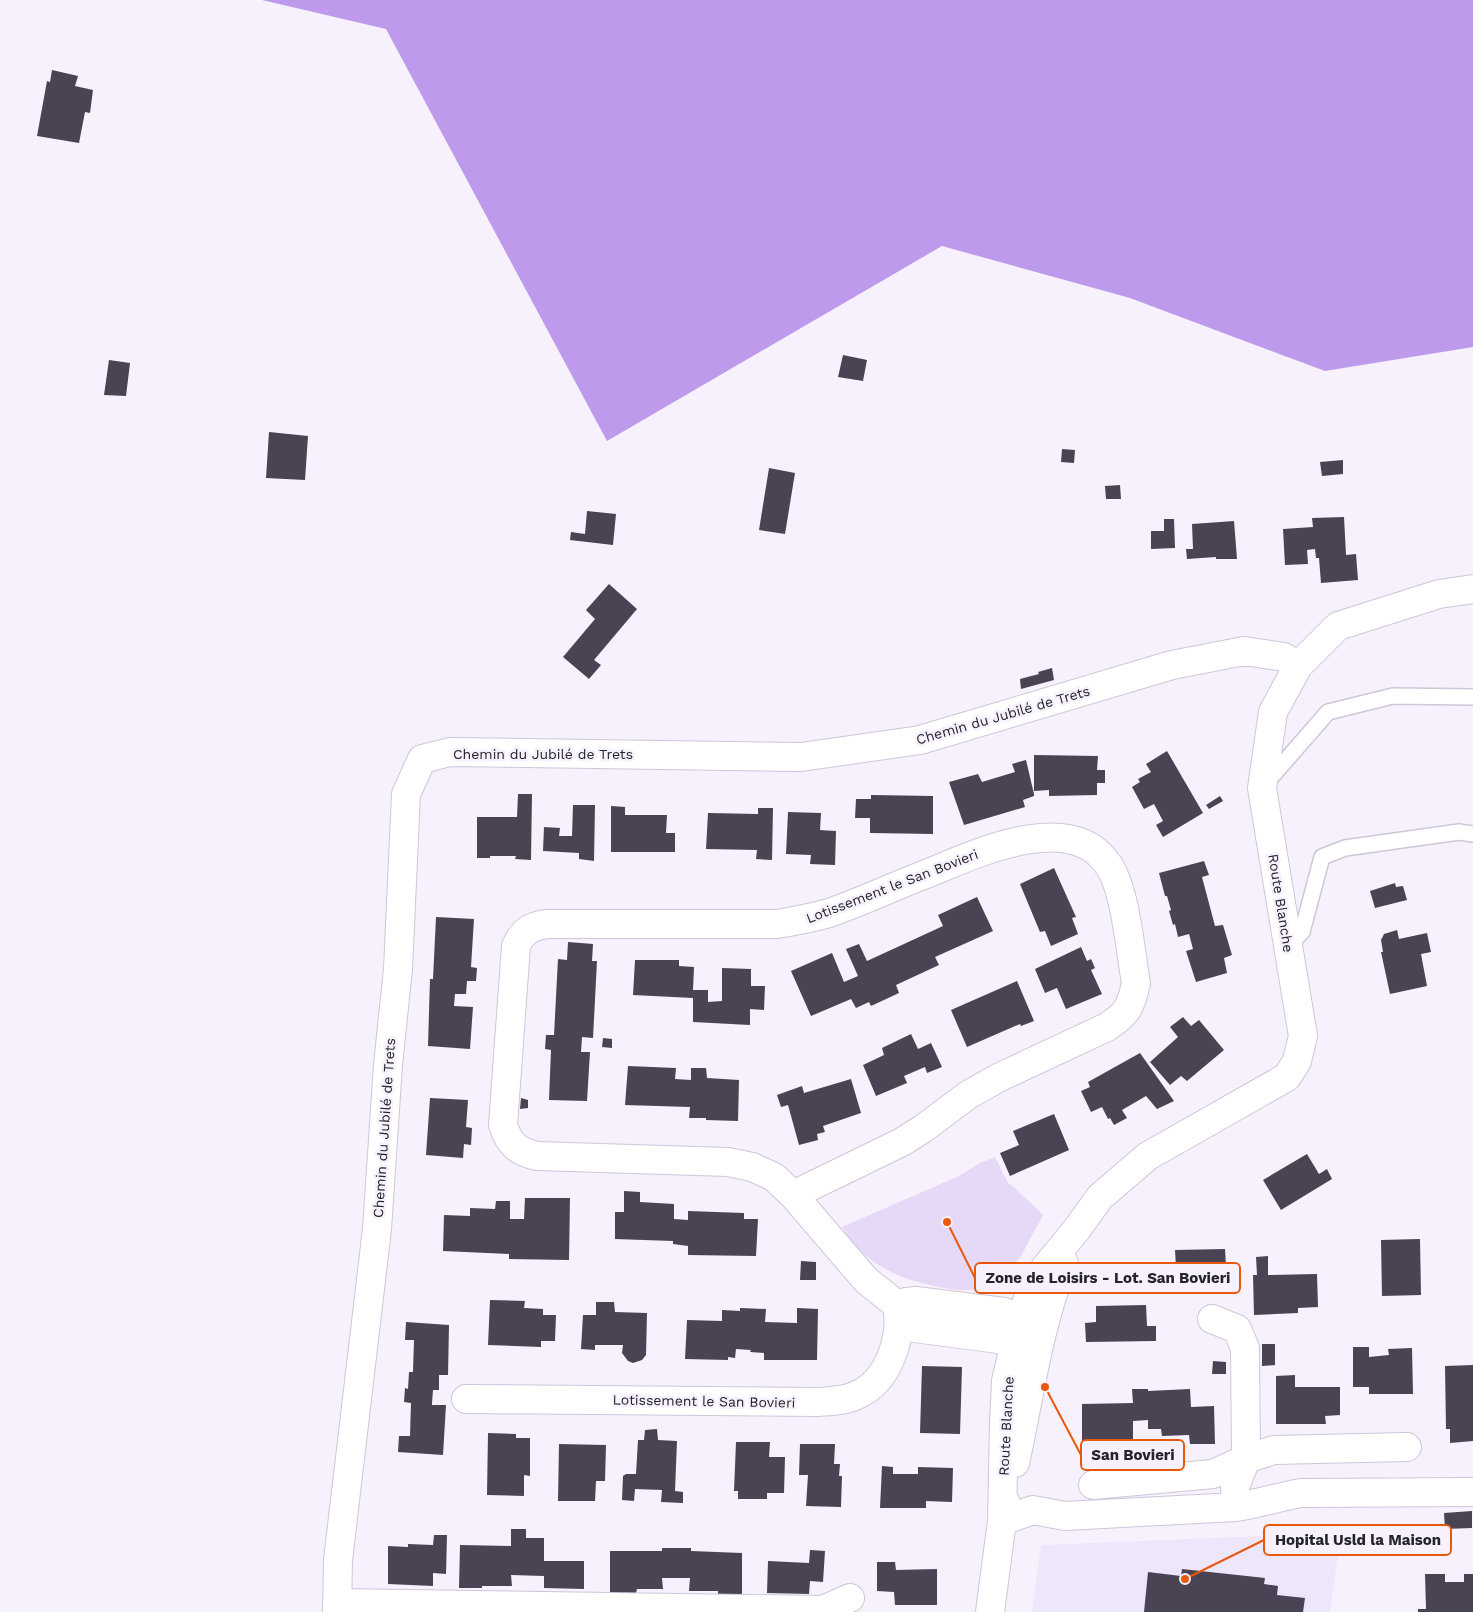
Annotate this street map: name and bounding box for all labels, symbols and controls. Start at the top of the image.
street label: Chemin du Jubilé de Trets [914,682,1092,748]
street label: Chemin du Jubilé de Trets [453,746,633,762]
street label: Lotissement le San Bovieri [804,846,980,926]
street label: Route Blanche [1265,853,1297,953]
street label: Chemin du Jubilé de Trets [370,1038,398,1218]
callout: Zone de Loisirs - Lot. San Bovieri [975,1263,1240,1293]
text: Zone de Loisirs - Lot. San Bovieri [986,1269,1230,1287]
street label: Route Blanche [995,1376,1017,1476]
street label: Lotissement le San Bovieri [612,1391,796,1411]
callout: San Bovieri [1081,1440,1184,1470]
text: San Bovieri [1091,1446,1175,1464]
callout: Hopital Usld la Maison [1264,1525,1451,1555]
text: Hopital Usld la Maison [1275,1531,1441,1549]

